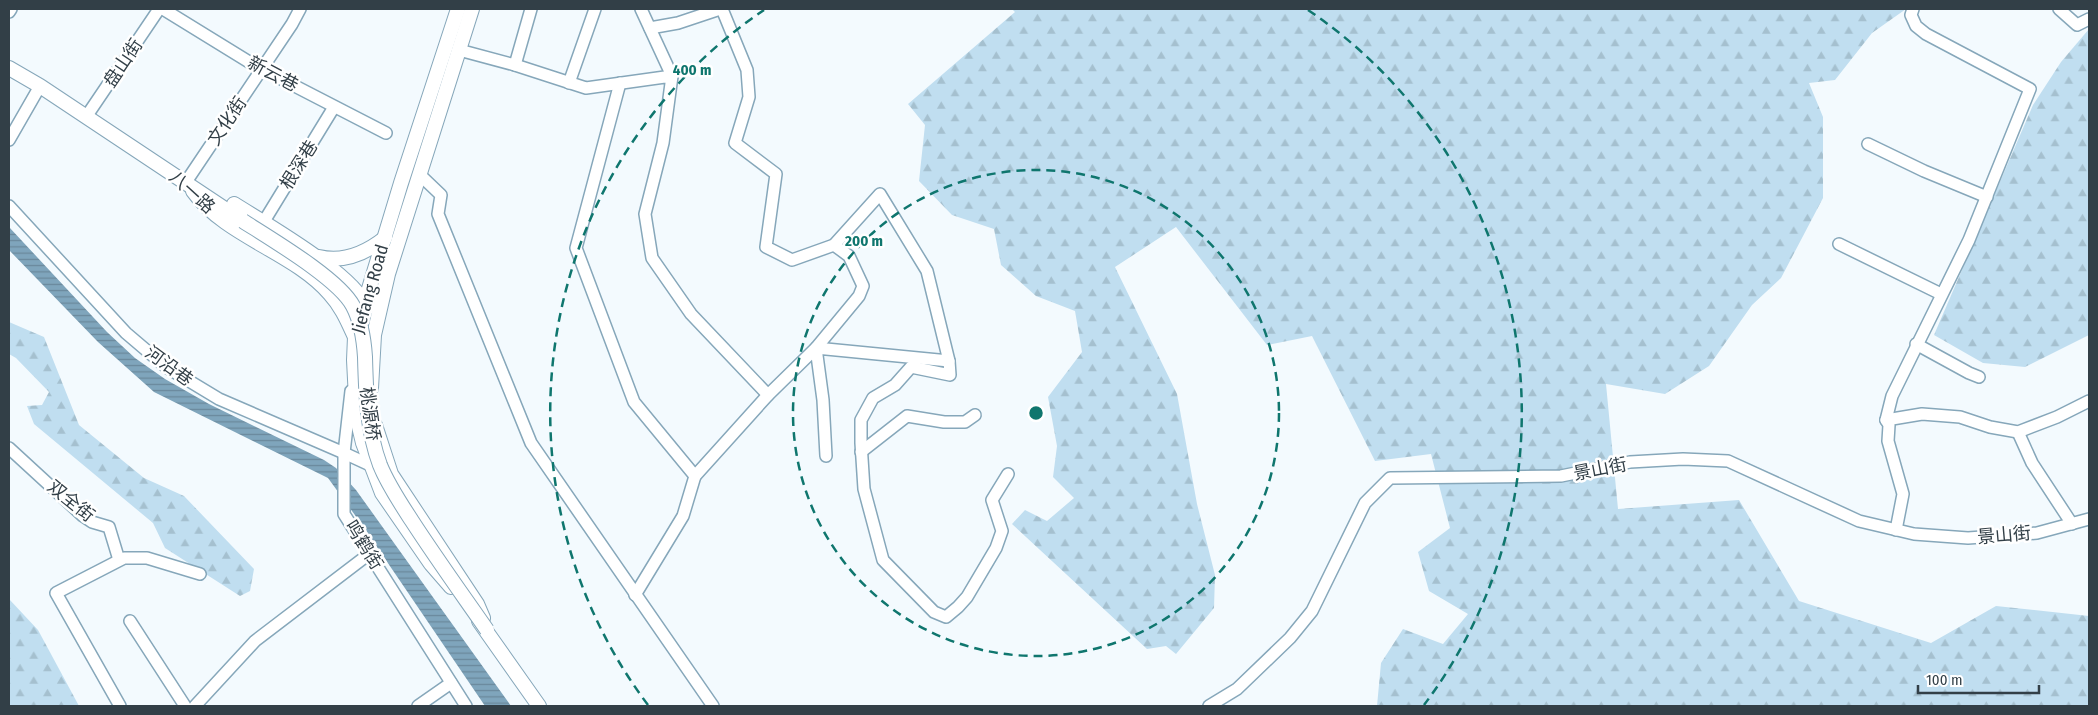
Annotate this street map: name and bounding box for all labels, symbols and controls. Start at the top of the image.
street label: 盘山街 [99,34,147,92]
street label: 新云巷 [244,52,302,96]
text: 400 m [673,61,711,79]
street label: 文化街 [203,92,251,150]
street label: 根深巷 [275,136,323,194]
street label: 八一路 [165,166,219,218]
text: 200 m [844,232,883,250]
street label: Jiefang Road [347,242,393,336]
street label: 河沿巷 [141,341,197,391]
street label: 桃源桥 [355,386,385,442]
centre of rings [1027,404,1045,422]
street label: 景山街 [1571,453,1629,485]
street label: 双全街 [43,475,99,527]
street label: 鸣鹤街 [340,516,388,574]
street label: 景山街 [1976,522,2032,548]
scale bar [1918,662,2039,694]
text: 100 m [1926,671,1963,689]

